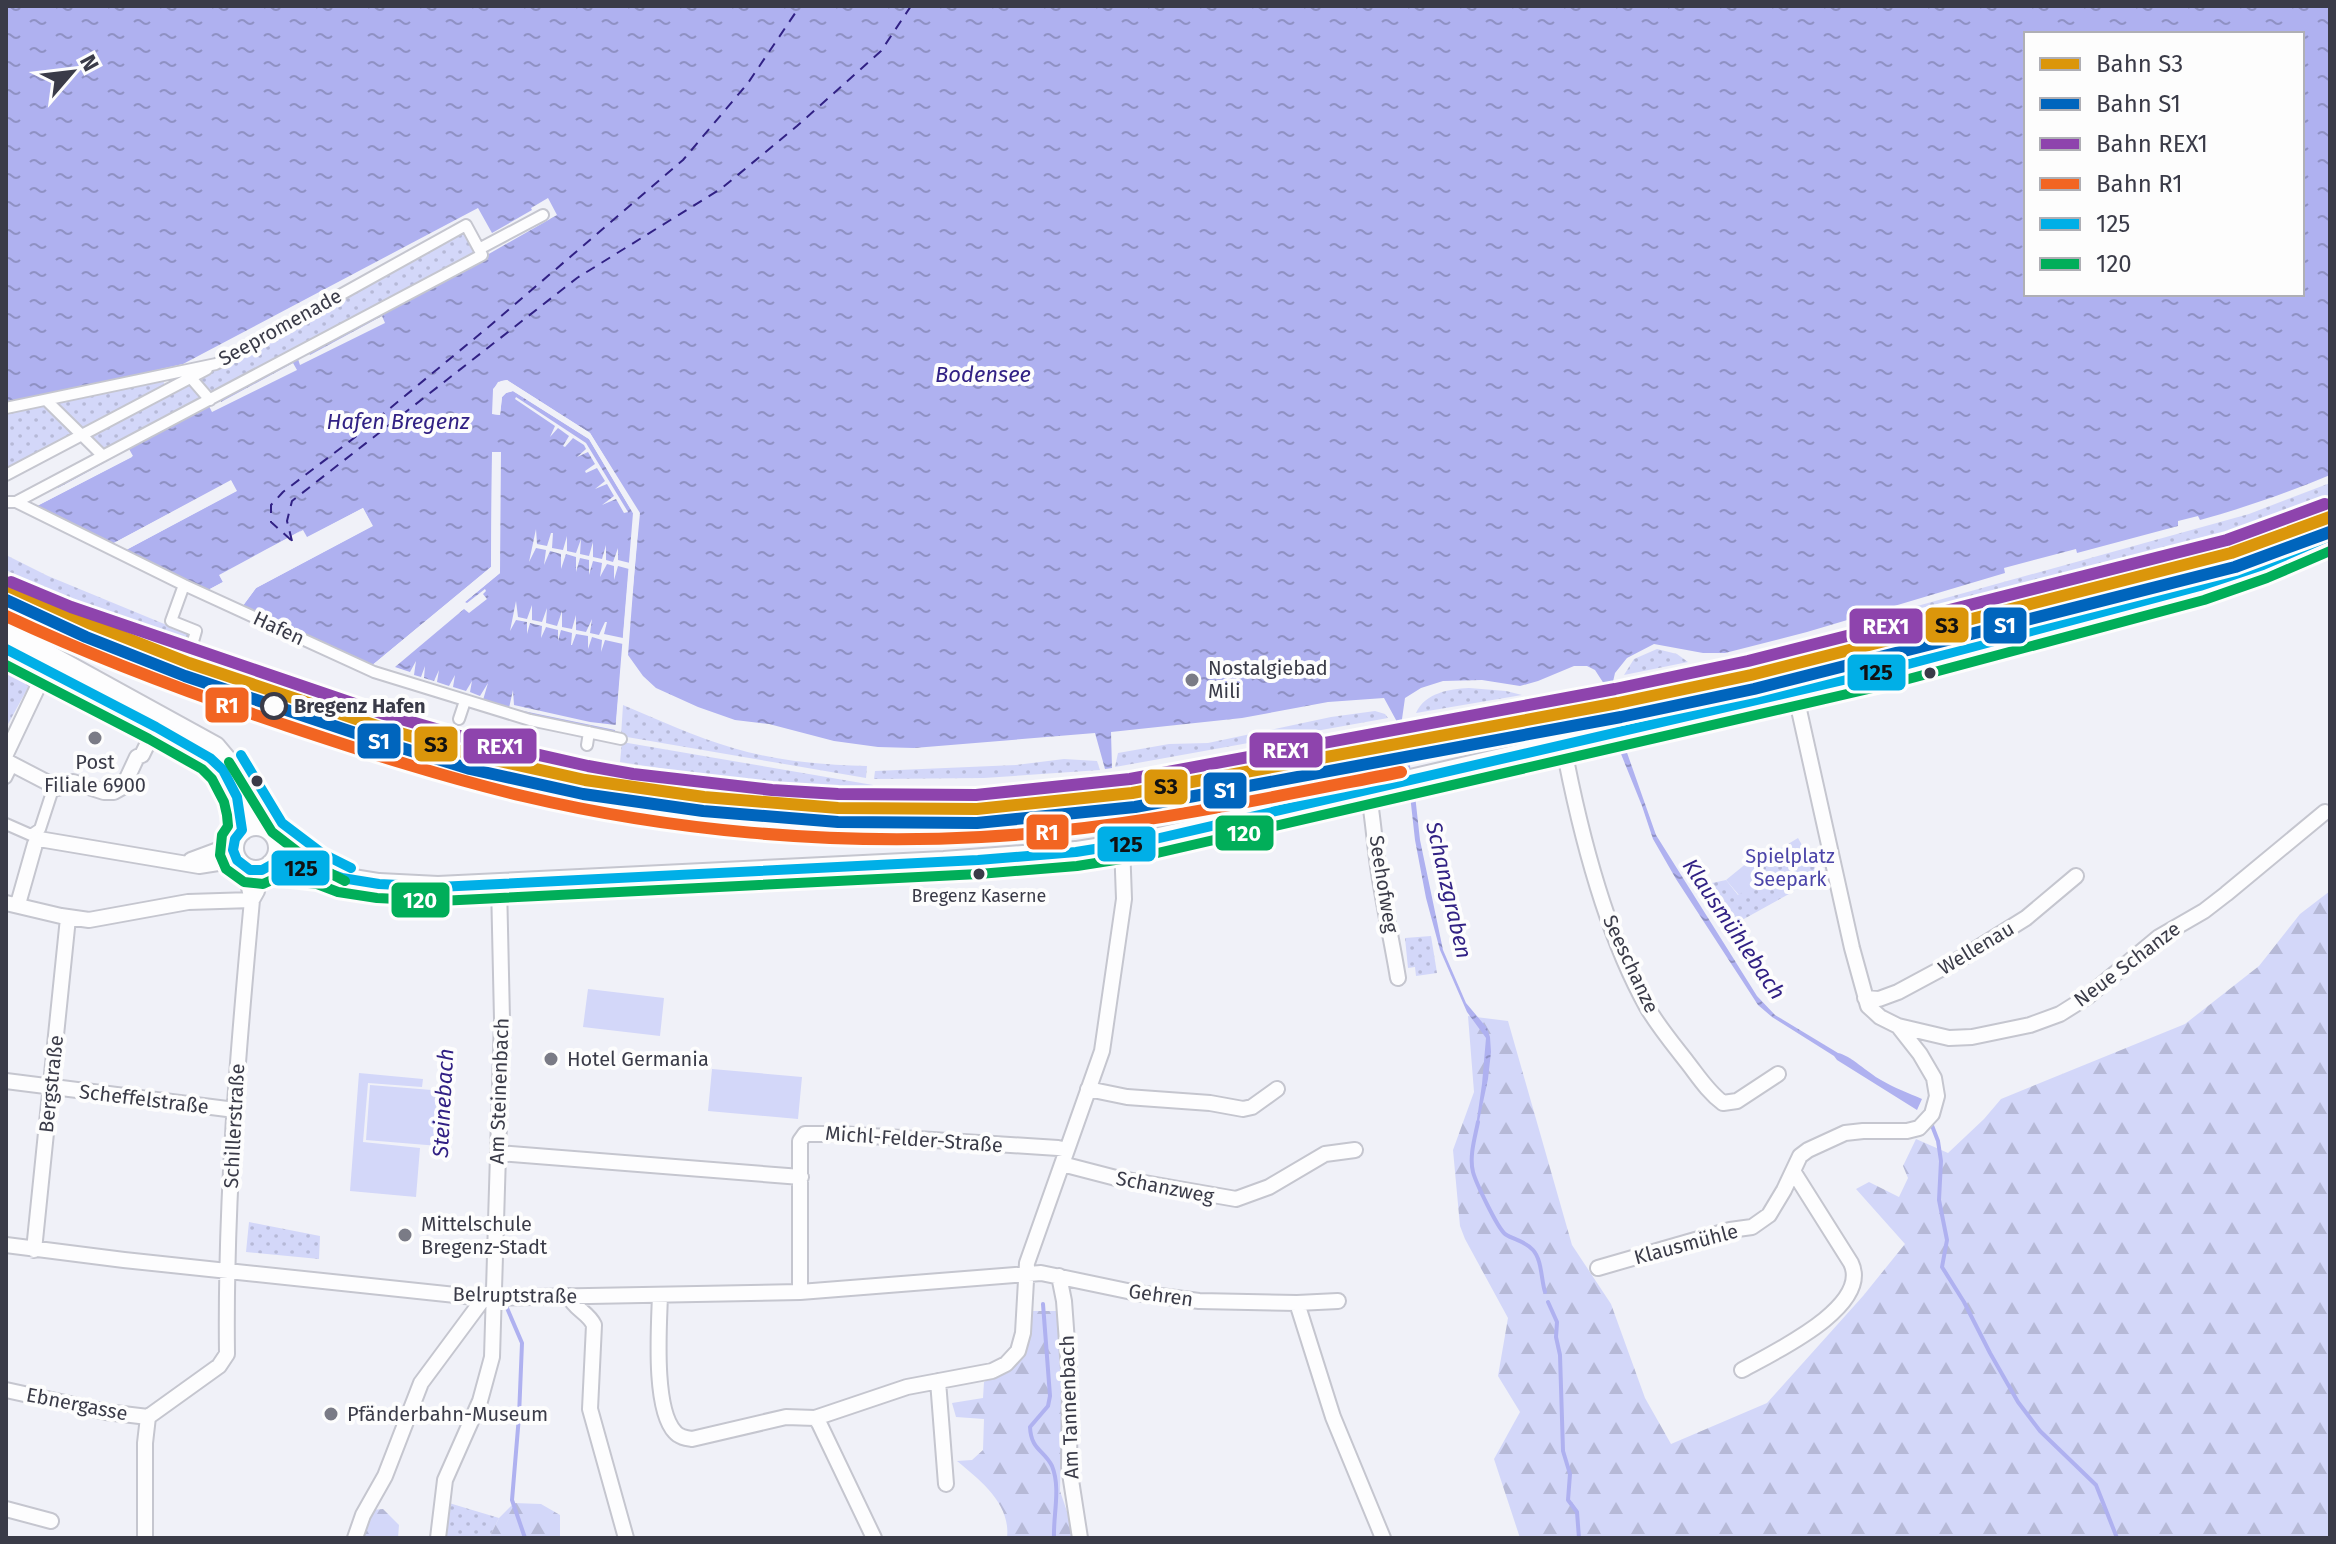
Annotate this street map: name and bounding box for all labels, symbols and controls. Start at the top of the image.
north arrow [32,32,112,112]
legend [2024,32,2304,296]
text: N [74,50,105,76]
text: Bahn S3 [2096,50,2183,78]
text: Bahn S1 [2096,90,2181,118]
text: Bahn REX1 [2096,130,2208,158]
text: Bahn R1 [2096,170,2183,198]
text: 125 [2096,210,2130,238]
text: 120 [2096,250,2132,278]
street label: Seepromenade [214,283,346,371]
water label: Bodensee [935,361,1031,388]
water label: Hafen Bregenz [327,408,470,435]
street label: Hafen [250,606,308,650]
line badge: S3 [1924,606,1970,644]
line badge: S1 [1982,606,2028,645]
line badge: REX1 [1848,607,1924,645]
text: S3 [1935,612,1959,639]
text: S1 [1994,612,2016,639]
text: REX1 [1862,613,1910,640]
line badge: 125 [1846,653,1907,692]
place label: Nostalgiebad Mili [1208,656,1328,703]
text: 125 [1859,659,1893,686]
unlabelled marker [1922,665,1938,681]
marker: Nostalgiebad Mili [1183,671,1201,689]
line badge: R1 [204,686,250,724]
text: R1 [215,692,239,719]
marker: Bregenz Hafen [261,693,287,719]
place label: Bregenz Hafen [294,694,426,718]
line badge: S1 [356,722,402,760]
line badge: S3 [413,725,459,763]
line badge: REX1 [462,727,538,765]
text: S1 [368,728,390,755]
marker: Post Filiale 6900 [86,729,104,747]
text: S3 [424,731,448,758]
line badge: REX1 [1248,731,1324,769]
text: REX1 [476,733,524,760]
text: REX1 [1262,737,1310,764]
place label: Post Filiale 6900 [44,750,146,797]
line badge: S3 [1143,768,1189,806]
line badge: S1 [1202,771,1248,810]
unlabelled marker [249,773,265,789]
text: S3 [1154,773,1178,800]
text: S1 [1214,777,1236,804]
line badge: R1 [1025,813,1070,851]
line badge: 120 [1214,814,1275,852]
water label: Schanzgraben [1420,818,1478,961]
text: R1 [1035,819,1059,846]
text: 120 [1227,820,1261,847]
line badge: 125 [1096,825,1157,863]
text: 125 [1109,831,1143,858]
street label: Seehofweg [1364,834,1404,935]
park label: Spielplatz Seepark [1745,844,1835,891]
line badge: 125 [270,849,331,887]
water label: Klausmühlebach [1677,853,1791,1005]
text: 125 [284,855,318,882]
marker: Bregenz Kaserne [971,866,987,882]
line badge: 120 [390,881,451,919]
place label: Bregenz Kaserne [912,885,1046,907]
text: 120 [403,887,437,914]
street label: Seeschanze [1598,911,1664,1017]
street label: Wellenau [1934,916,2018,980]
street label: Neue Schanze [2069,916,2185,1012]
street label: Am Steinenbach [484,1017,514,1165]
street label: Bergstraße [34,1034,68,1134]
place label: Hotel Germania [567,1047,709,1071]
water label: Steinebach [427,1048,459,1159]
marker: Hotel Germania [542,1050,560,1068]
street label: Schillerstraße [219,1063,249,1189]
street label: Scheffelstraße [78,1079,210,1119]
street label: Michl-Felder-Straße [824,1121,1004,1157]
street label: Schanzweg [1114,1166,1217,1208]
place label: Mittelschule Bregenz-Stadt [421,1212,548,1259]
street label: Klausmühle [1631,1219,1741,1269]
marker: Mittelschule Bregenz-Stadt [396,1226,414,1244]
street label: Gehren [1127,1279,1195,1311]
street label: Belruptstraße [452,1282,578,1308]
street label: Am Tannenbach [1054,1335,1084,1479]
street label: Ebnergasse [24,1382,130,1426]
place label: Pfänderbahn-Museum [347,1402,548,1426]
marker: Pfänderbahn-Museum [322,1405,340,1423]

